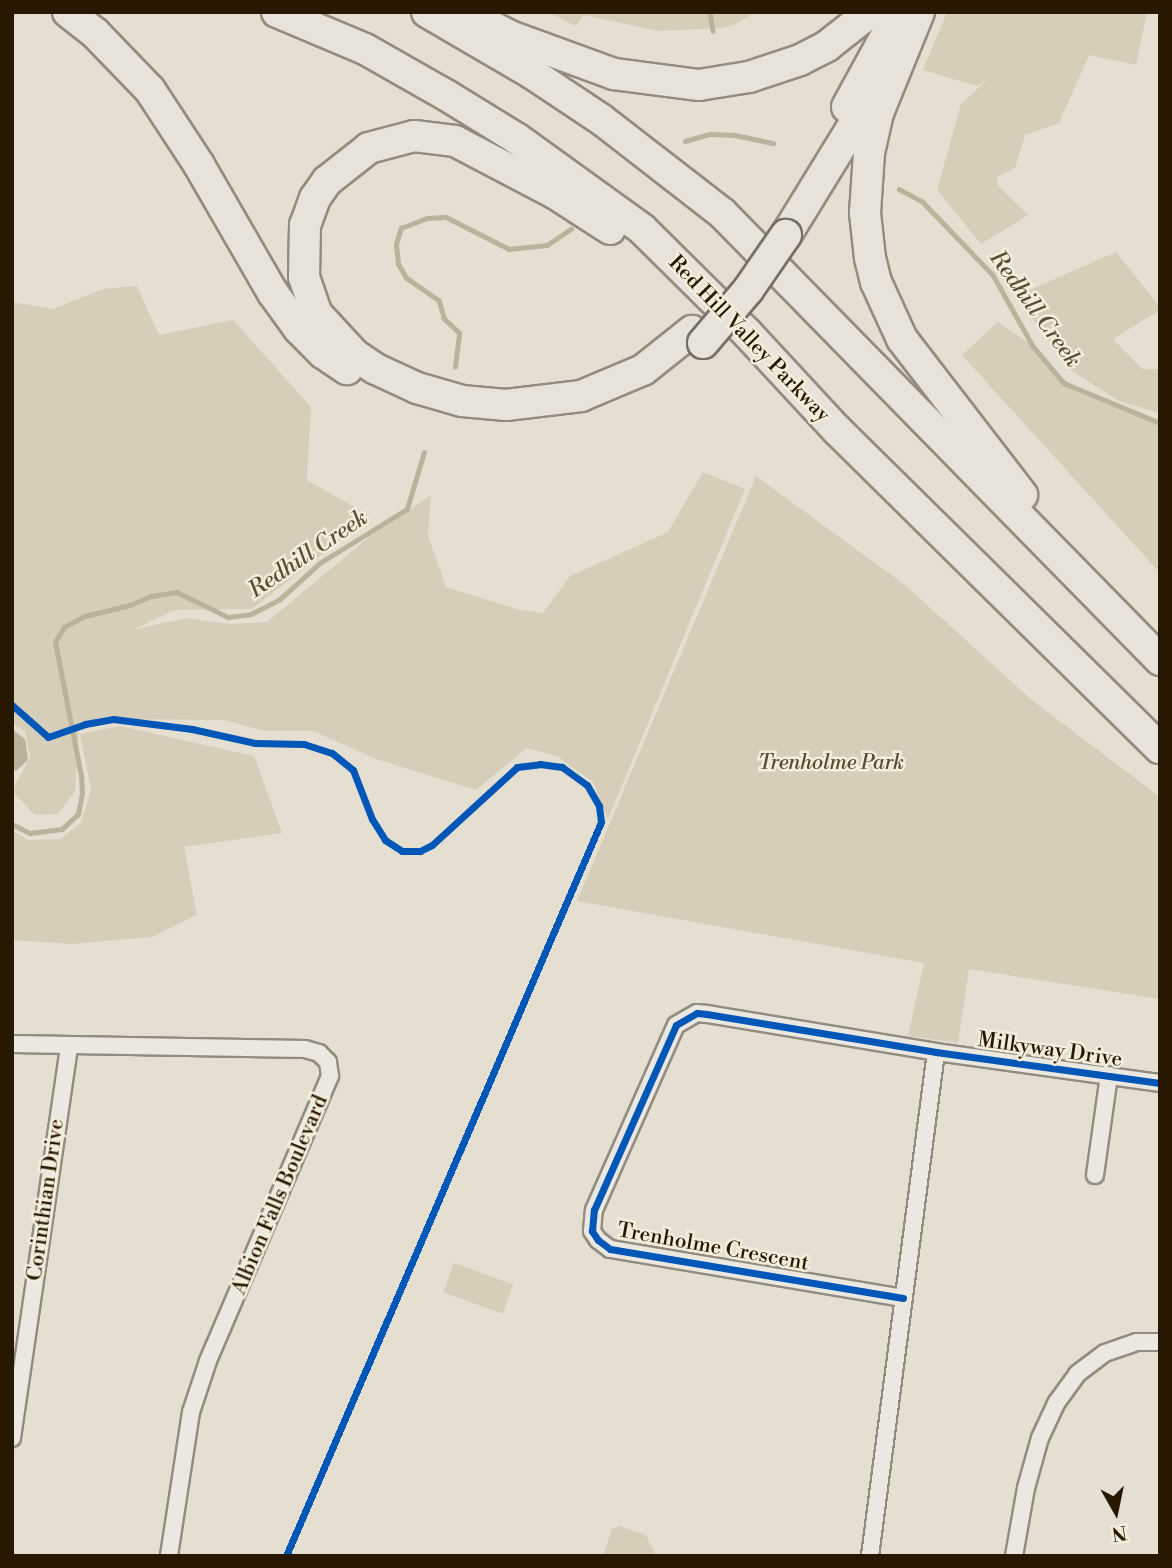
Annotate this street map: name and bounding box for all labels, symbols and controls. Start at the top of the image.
water label: Redhill Creek [983,245,1087,373]
street label: Red Hill Valley Parkway [663,250,835,428]
water label: Redhill Creek [243,504,373,604]
park label: Trenholme Park [758,750,904,776]
street label: Milkyway Drive [976,1027,1124,1073]
street label: Albion Falls Boulevard [227,1091,333,1299]
street label: Corinthian Drive [22,1117,70,1283]
street label: Trenholme Crescent [615,1218,811,1276]
north arrow [1081,1477,1151,1547]
text: N [1110,1520,1129,1546]

